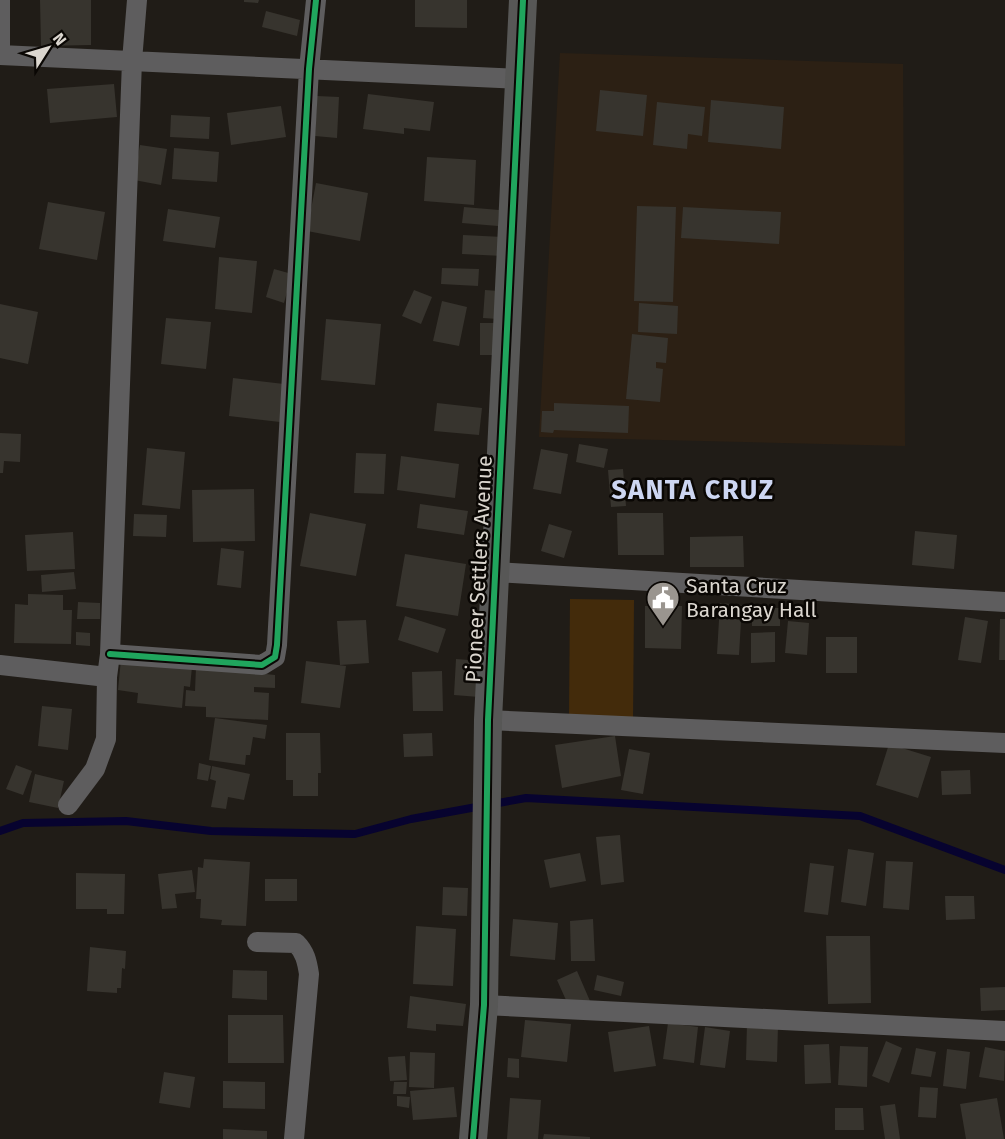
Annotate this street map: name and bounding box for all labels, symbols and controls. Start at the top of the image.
north arrow [18,18,78,78]
text: N [49,29,70,49]
street label: Pioneer Settlers Avenue [460,455,498,683]
district label: SANTA CRUZ [611,474,775,506]
place label: Santa Cruz Barangay Hall [686,573,817,623]
public building icon: Santa Cruz Barangay Hall [645,580,681,627]

